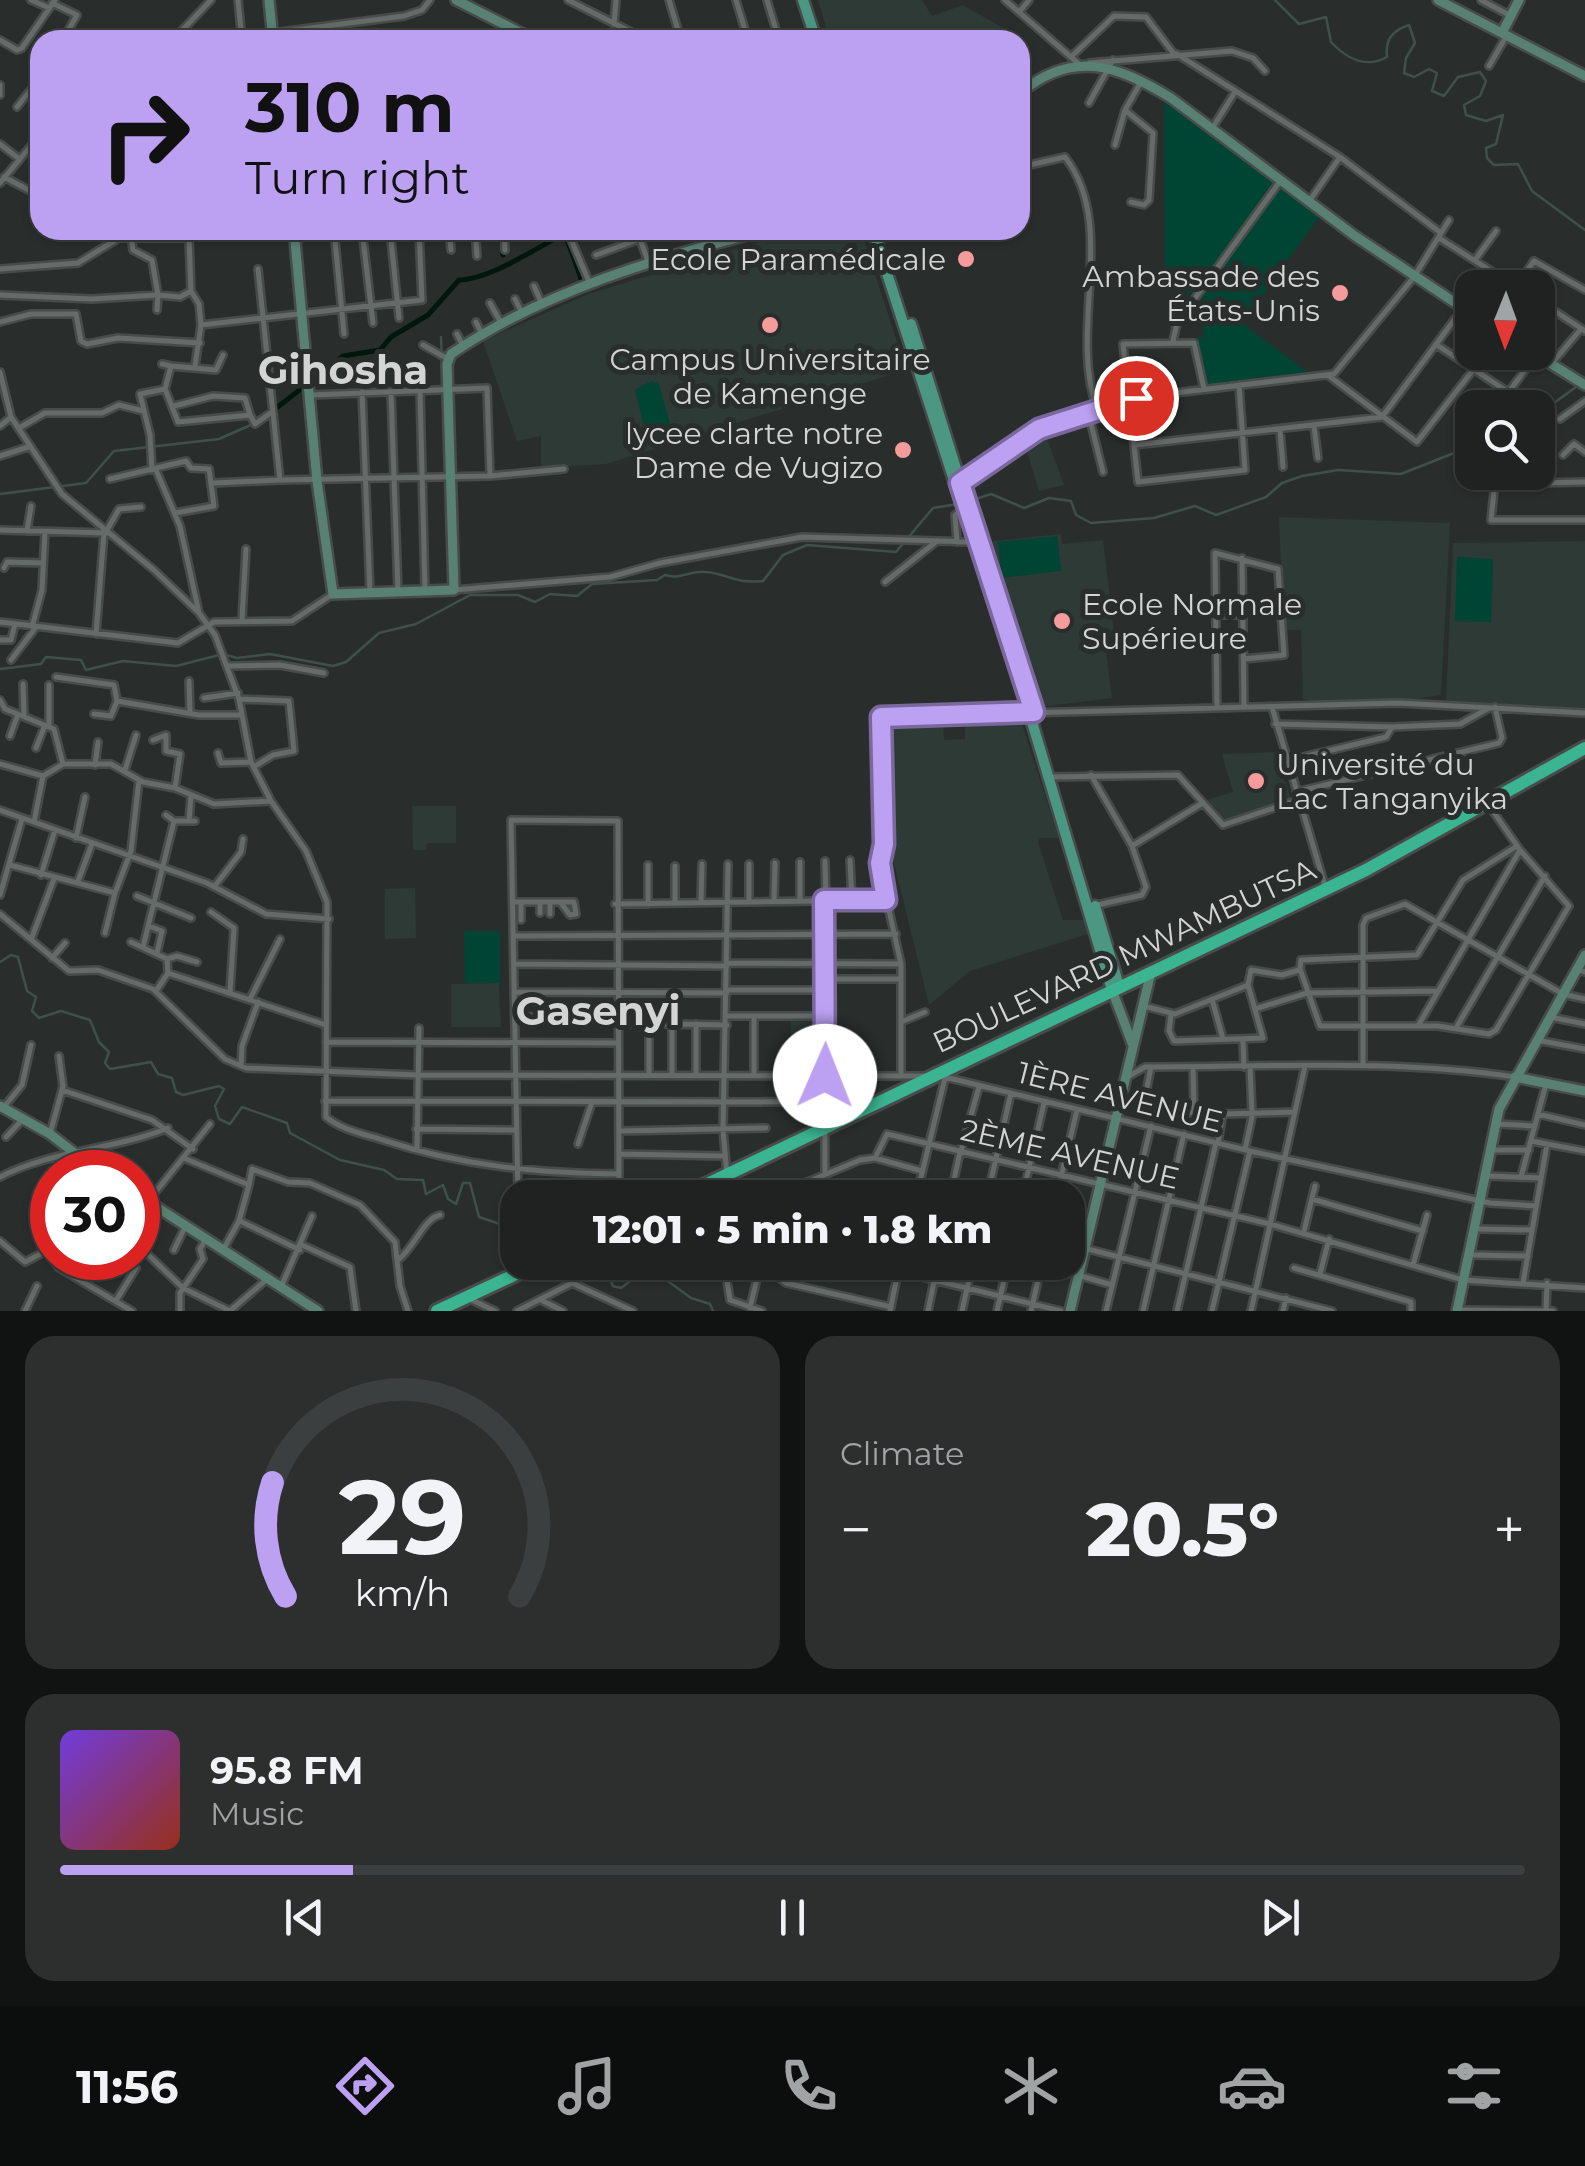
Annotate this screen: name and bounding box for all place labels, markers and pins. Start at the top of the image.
place label: Ecole Paramédicale [650,241,946,278]
marker: Ecole Paramédicale [955,248,977,270]
place label: Ambassade des États-Unis [1082,258,1320,329]
marker: Ambassade des États-Unis [1329,282,1351,304]
marker: Campus Universitaire de Kamenge [759,314,781,336]
place label: Campus Universitaire de Kamenge [609,341,931,412]
pin [1094,356,1179,441]
place label: lycee clarte notre Dame de Vugizo [625,415,883,486]
marker: lycee clarte notre Dame de Vugizo [892,439,914,461]
place label: Ecole Normale Supérieure [1082,586,1302,657]
marker: Ecole Normale Supérieure [1051,610,1073,632]
place label: Université du Lac Tanganyika [1276,746,1508,817]
marker: Université du Lac Tanganyika [1245,770,1267,792]

